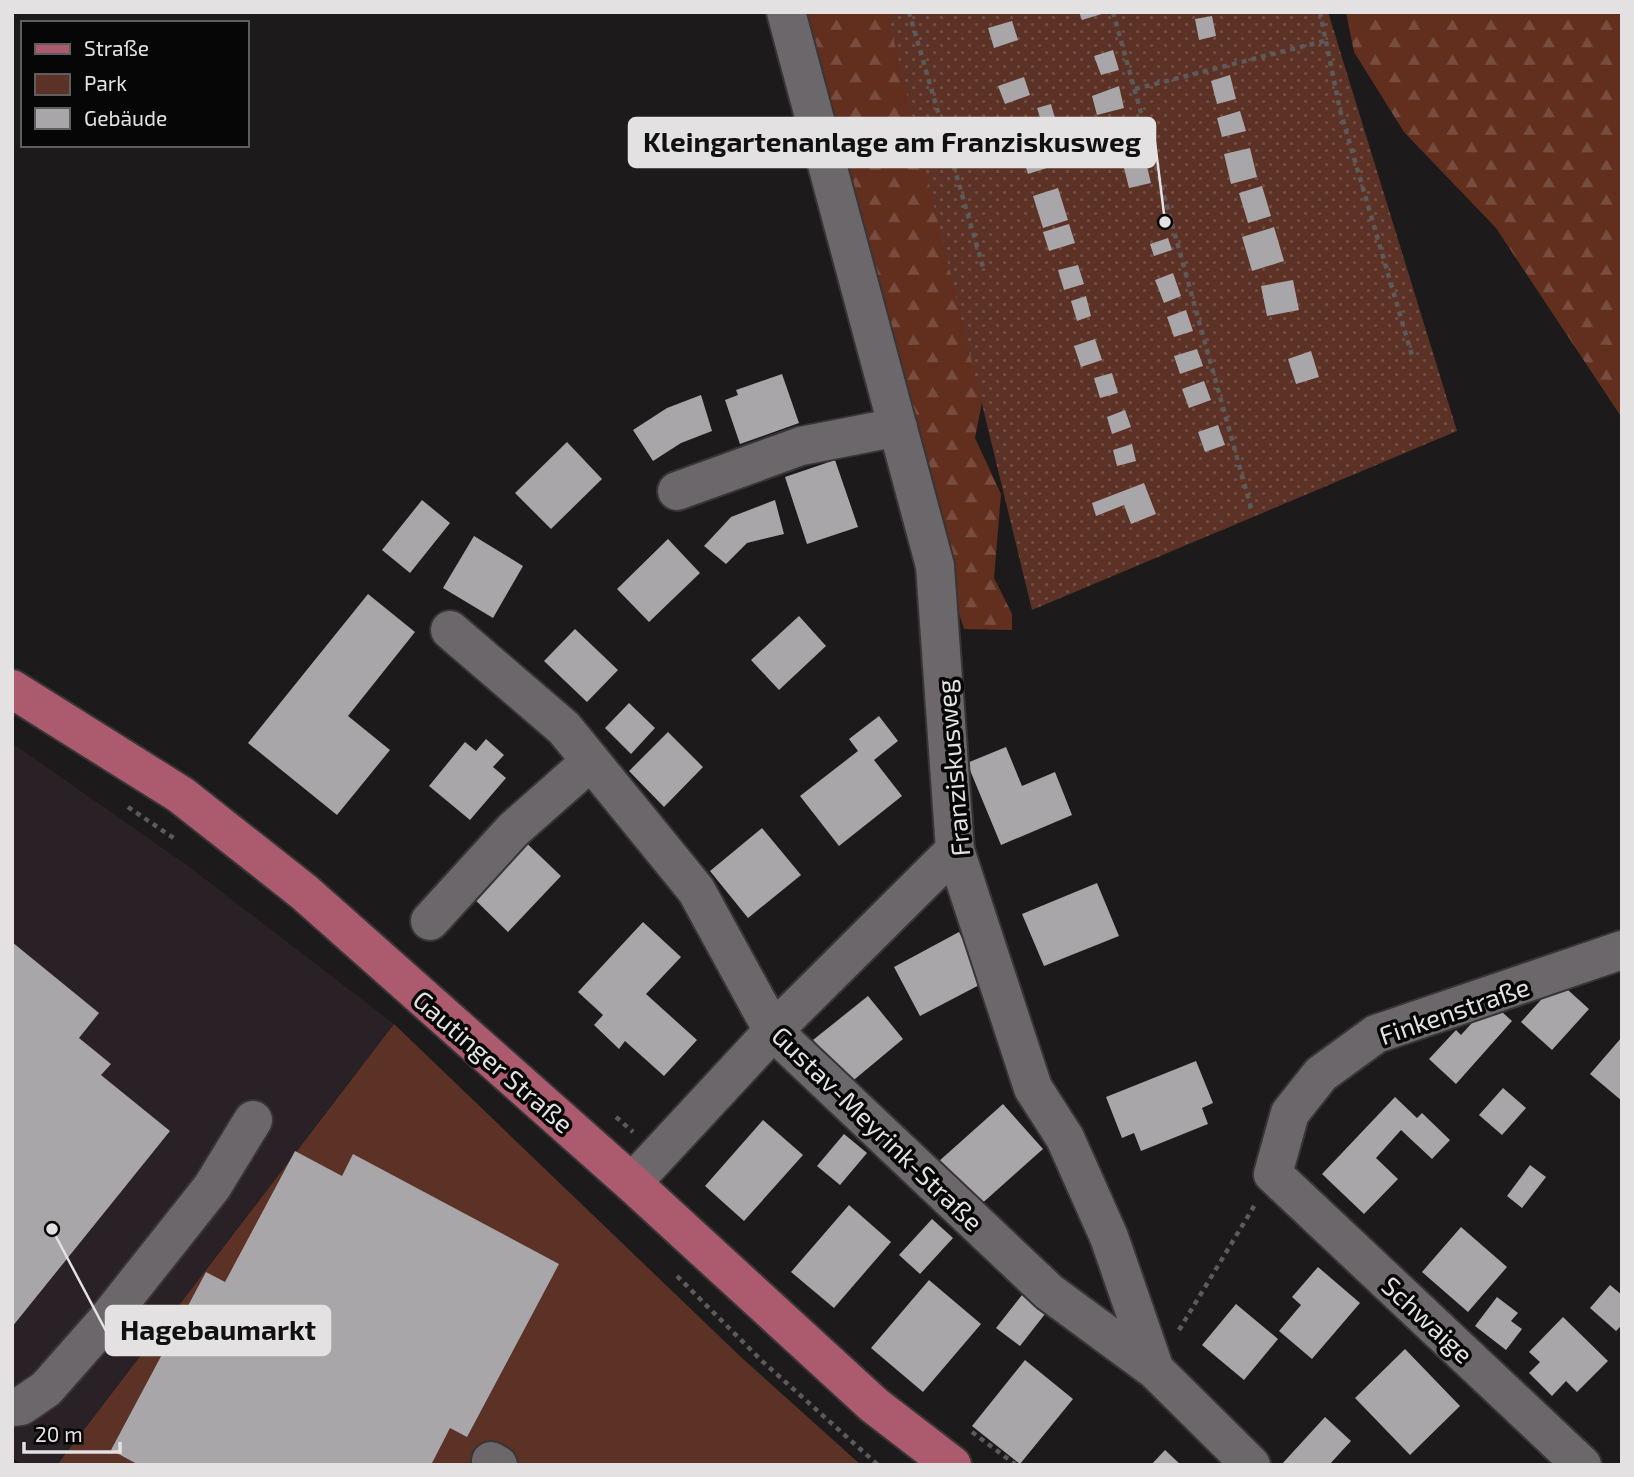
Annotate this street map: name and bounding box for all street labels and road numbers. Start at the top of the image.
street label: Franziskusweg [929,678,975,858]
street label: Finkenstraße [1375,970,1533,1050]
street label: Gautinger Straße [408,983,580,1139]
street label: Gustav-Meyrink-Straße [766,1019,990,1237]
street label: Schwaige [1376,1269,1480,1369]

